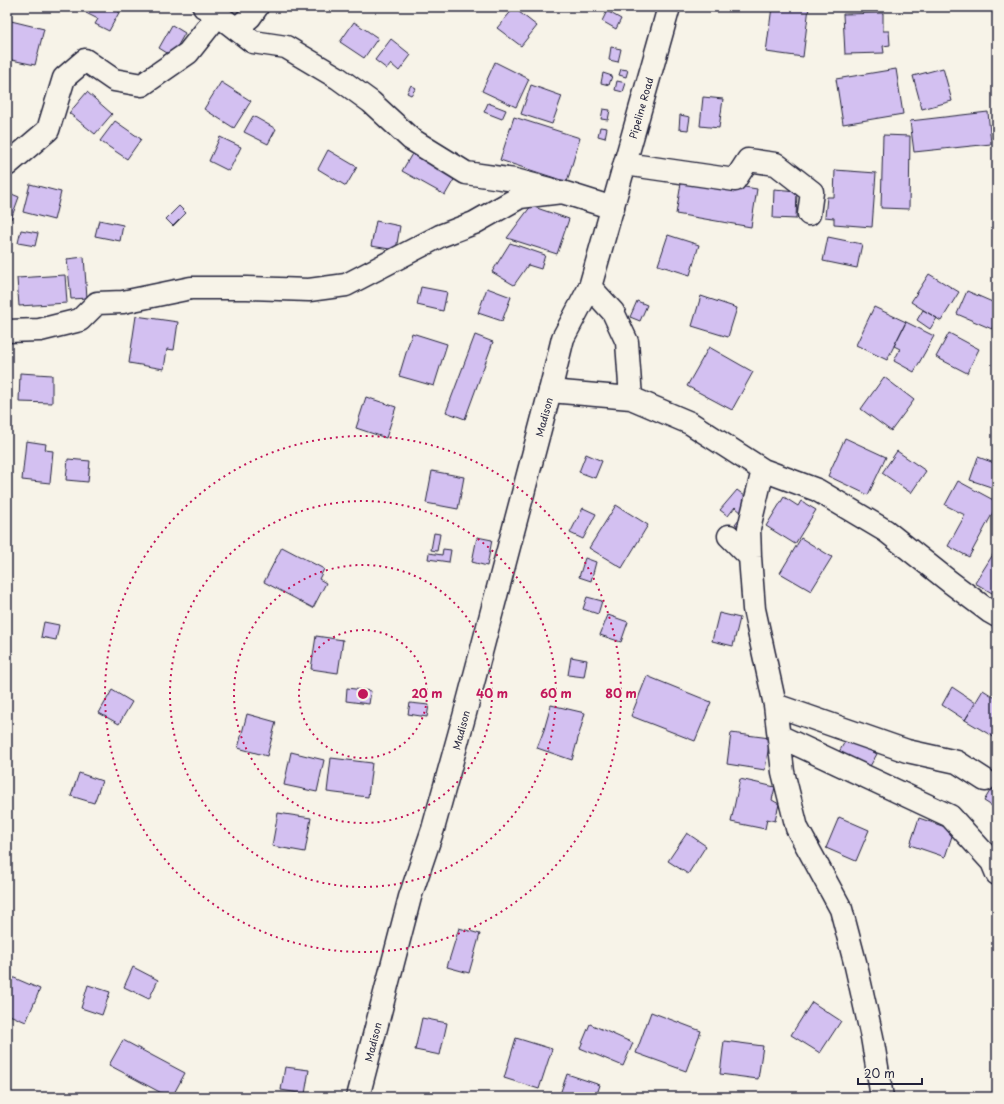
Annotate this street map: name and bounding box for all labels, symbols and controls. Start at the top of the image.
street label: Pipeline Road [625,75,656,140]
street label: Madison [531,396,556,438]
text: 20 m [411,684,443,702]
text: 40 m [476,684,508,702]
text: 60 m [540,684,572,702]
text: 80 m [605,684,637,702]
centre of rings [356,687,370,701]
street label: Madison [448,709,473,751]
street label: Madison [360,1021,385,1063]
scale bar [858,1060,922,1086]
text: 20 m [864,1064,895,1082]

